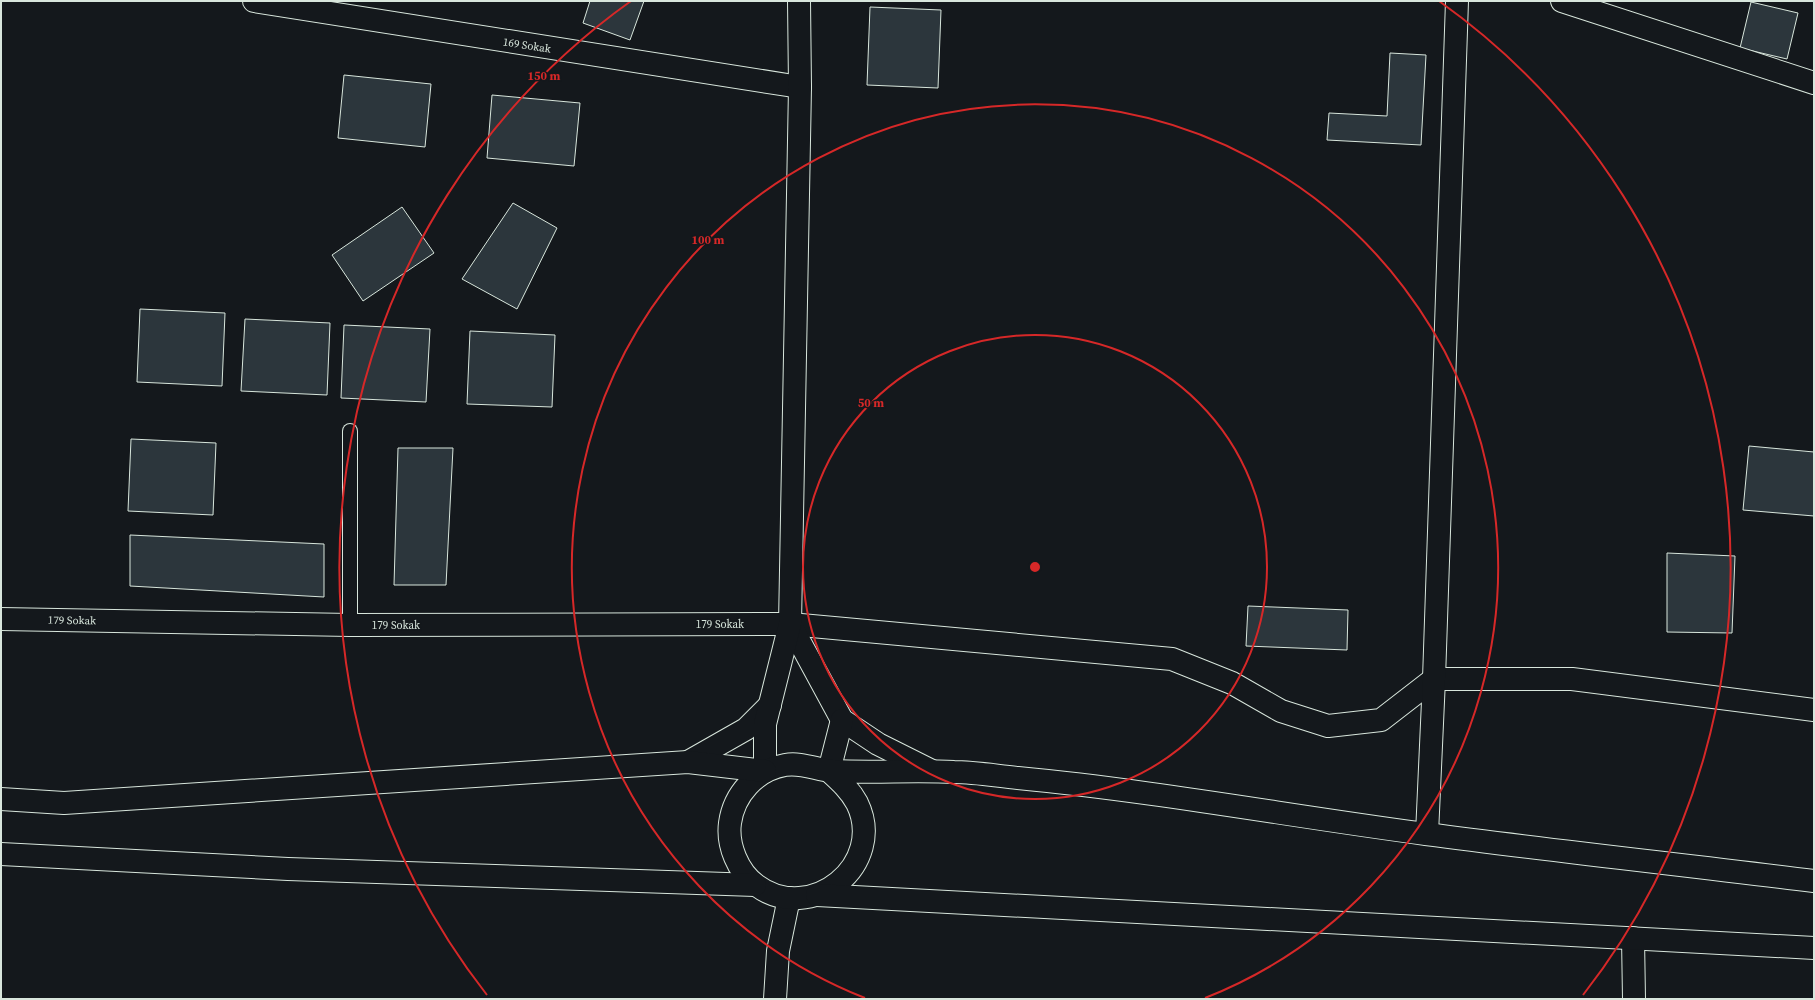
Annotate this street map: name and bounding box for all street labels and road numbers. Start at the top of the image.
street label: 169 Sokak [502,34,553,57]
street label: 179 Sokak [48,613,97,628]
street label: 179 Sokak [696,617,745,632]
street label: 179 Sokak [372,618,421,633]

